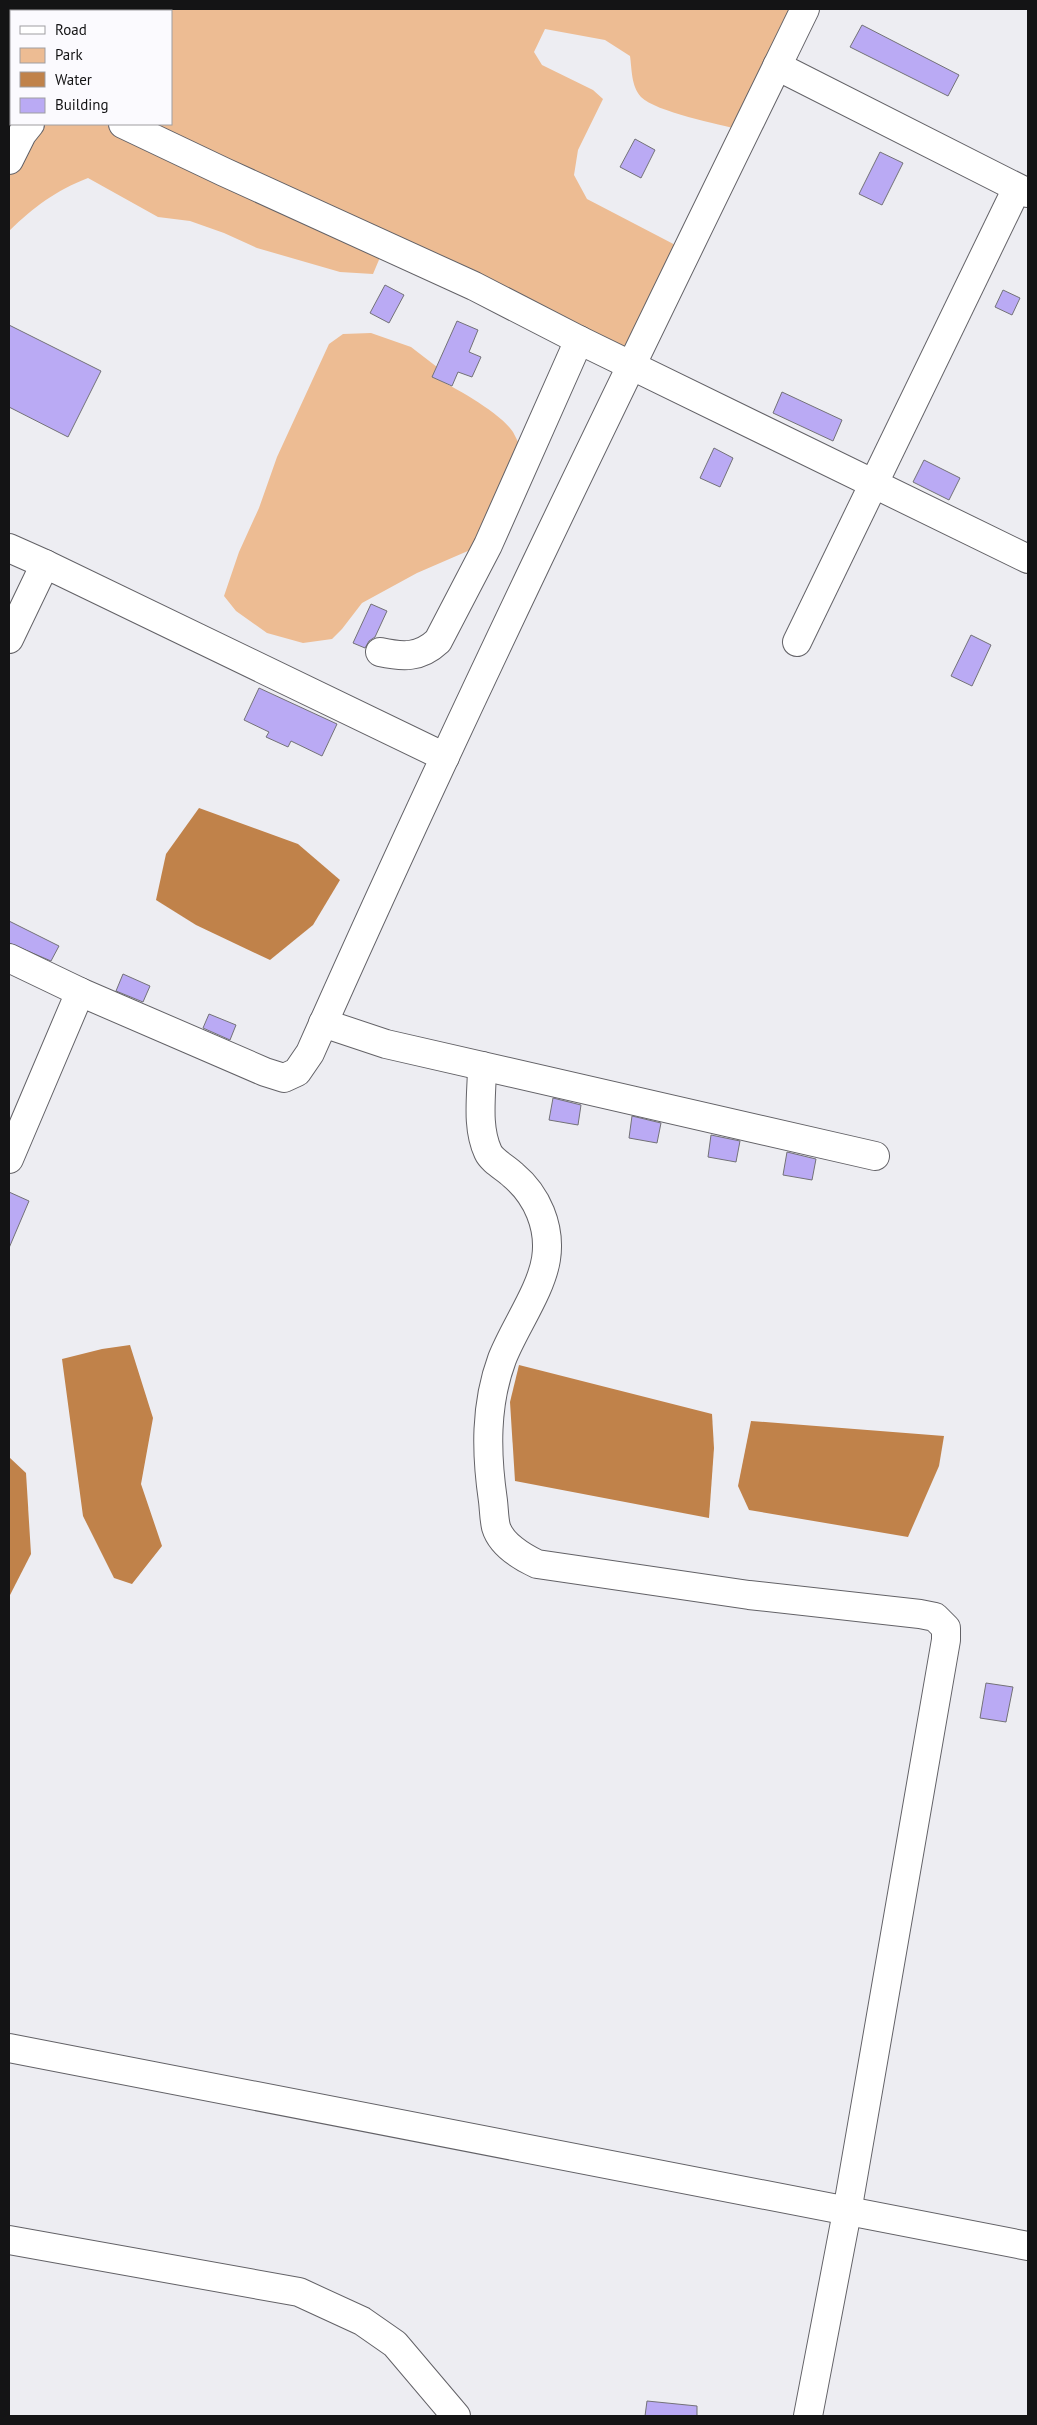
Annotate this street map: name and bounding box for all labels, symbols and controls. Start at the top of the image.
legend [10,10,172,125]
text: Road [55,20,87,39]
text: Park [55,45,83,64]
text: Water [55,70,92,89]
text: Building [55,95,109,114]

